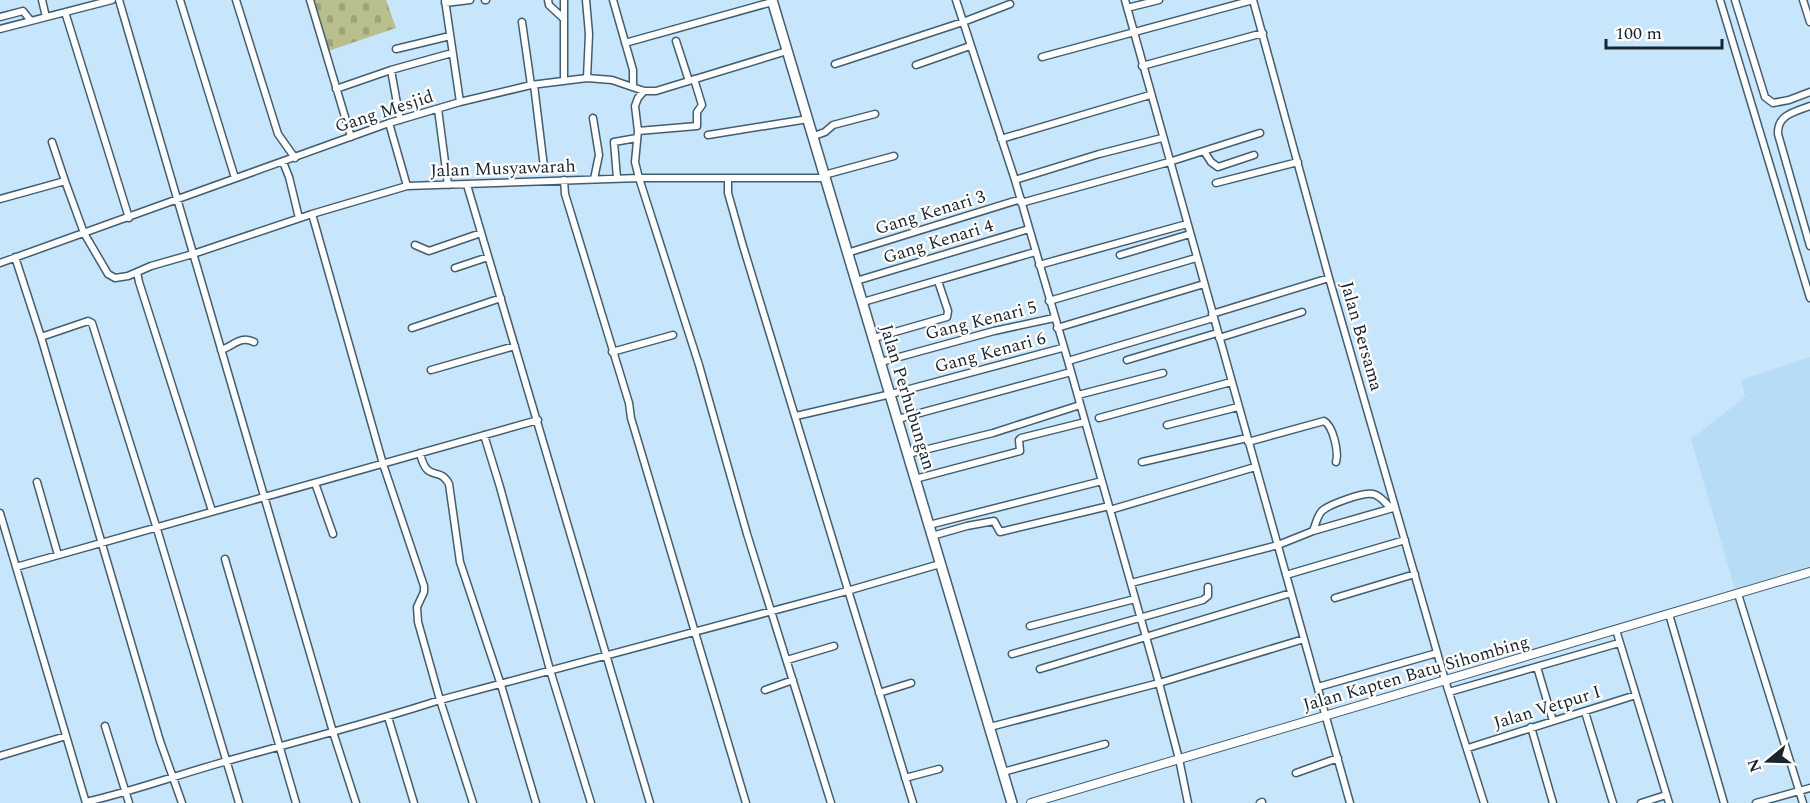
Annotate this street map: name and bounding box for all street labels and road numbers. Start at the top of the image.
street label: Gang Mesjid [331,83,437,140]
street label: Jalan Musyawarah [430,152,576,185]
street label: Gang Kenari 3 [872,183,989,242]
street label: Gang Kenari 4 [880,212,997,271]
street label: Jalan Bersama [1333,278,1390,394]
street label: Gang Kenari 5 [922,294,1040,347]
street label: Jalan Perhubungan [872,321,943,473]
street label: Gang Kenari 6 [932,325,1049,380]
street label: Jalan Kapten Batu Sihombing [1300,628,1532,719]
street label: Jalan Vetpur I [1490,678,1604,737]

